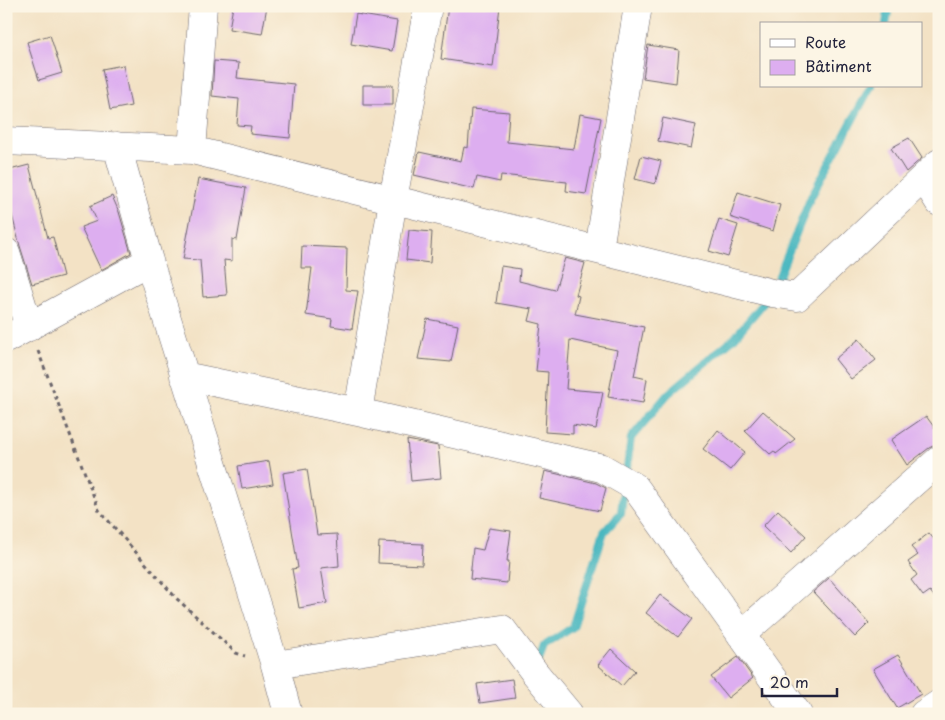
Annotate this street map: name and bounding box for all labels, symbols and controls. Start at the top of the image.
legend [760,22,922,88]
text: Route [805,30,846,53]
text: Bâtiment [805,54,872,77]
scale bar [762,665,838,697]
text: 20 m [770,670,809,693]

